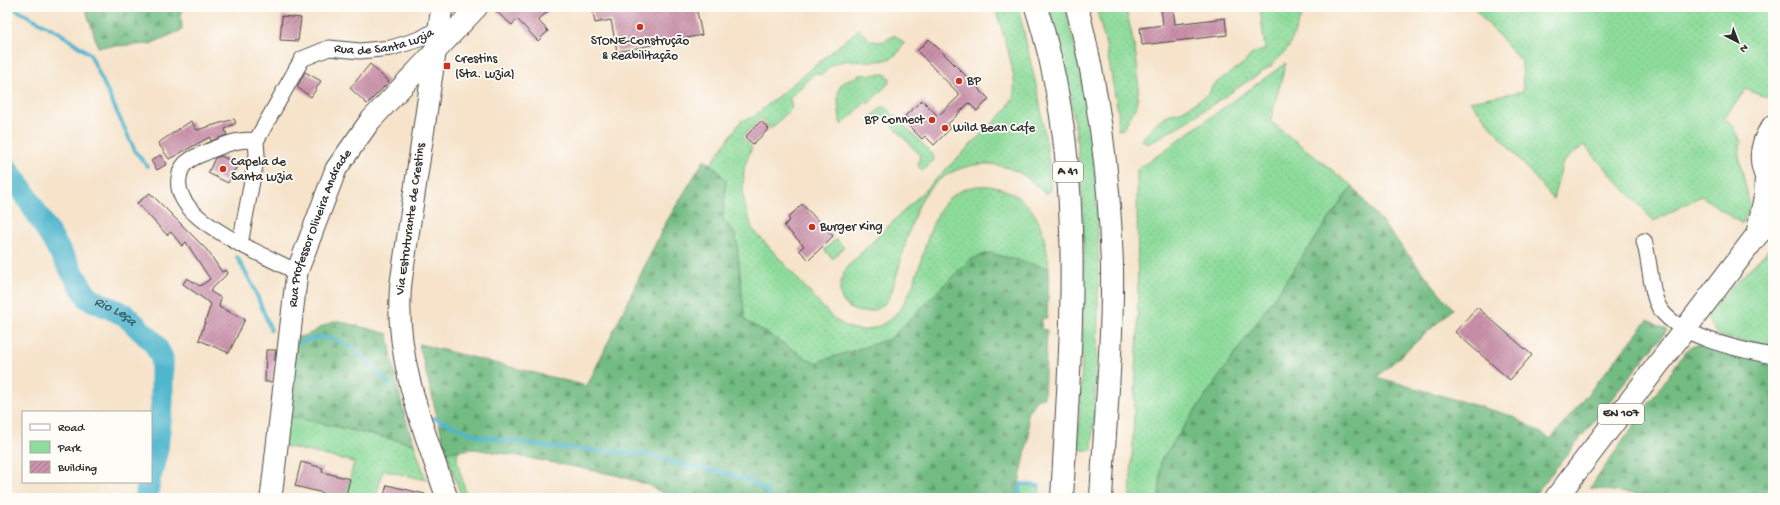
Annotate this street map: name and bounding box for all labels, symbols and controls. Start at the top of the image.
marker: STONE-Construção & Reabilitação [635,22,645,32]
north arrow [1718,22,1758,62]
street label: Rua de Santa Luzia [333,25,437,59]
place label: STONE-Construção & Reabilitação [591,34,690,64]
text: N [1737,41,1750,55]
place label: Crestins (Sta. Luzia) [455,52,515,82]
marker: Crestins (Sta. Luzia) [442,61,452,71]
place label: BP [966,74,982,89]
marker: BP [954,76,964,86]
place label: BP Connect [864,113,926,128]
marker: BP Connect [927,115,937,125]
place label: Wild Bean Cafe [953,121,1035,136]
marker: Wild Bean Cafe [940,123,950,133]
street label: Via Estruturante de Crestins [393,141,429,297]
street label: Rua Professor Oliveira Andrade [285,146,355,308]
place label: Capela de Santa Luzia [231,155,293,185]
road number: A 41 [1053,162,1083,182]
marker: Capela de Santa Luzia [218,164,228,174]
place label: Burger King [819,220,883,235]
marker: Burger King [807,222,817,232]
water label: Rio Leça [91,293,141,331]
road number: EN 107 [1598,404,1644,424]
legend [22,411,152,483]
text: Road [58,422,85,436]
text: Park [57,442,83,456]
text: Building [57,462,97,476]

